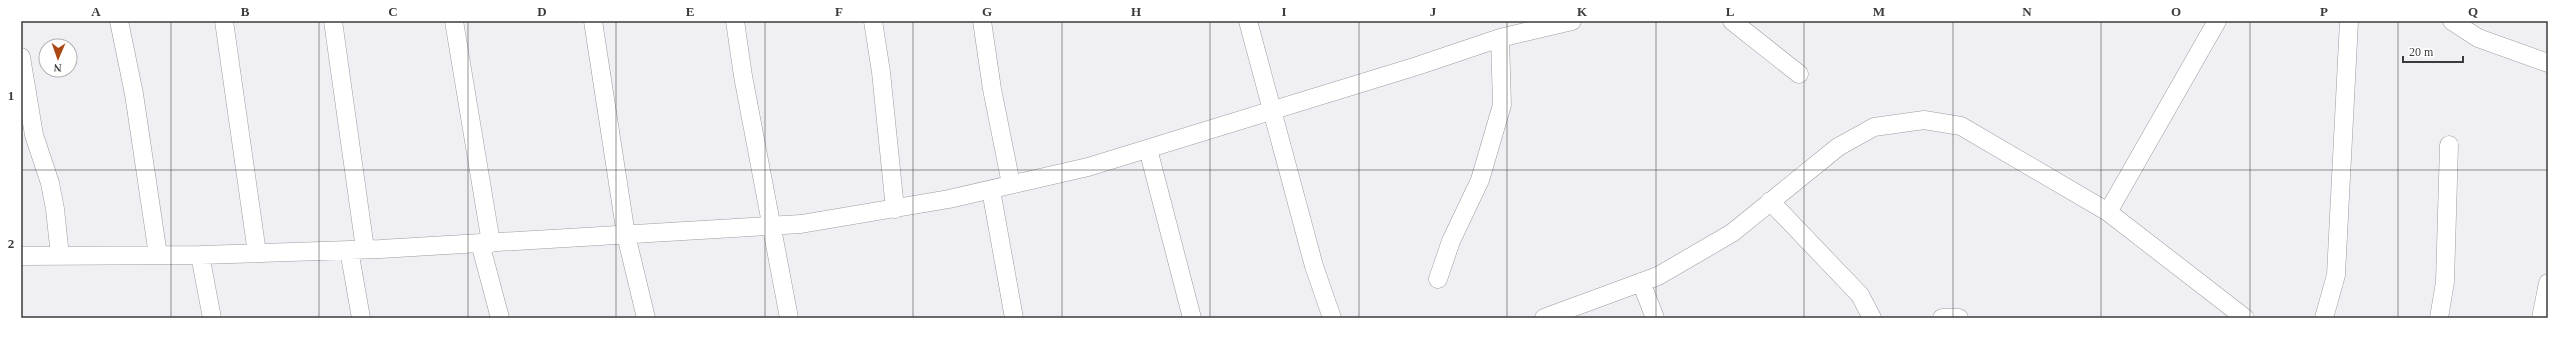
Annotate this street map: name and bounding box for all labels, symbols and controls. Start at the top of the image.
text: A [91,4,101,19]
text: B [241,4,250,19]
text: C [388,4,398,19]
text: D [537,4,547,19]
text: E [686,4,694,19]
text: F [835,4,843,19]
text: G [982,4,992,19]
text: H [1131,4,1141,19]
text: I [1281,4,1287,19]
text: J [1430,4,1437,19]
text: K [1577,4,1588,19]
text: L [1726,4,1735,19]
text: M [1873,4,1885,19]
text: N [2022,4,2032,19]
text: O [2171,4,2181,19]
text: P [2320,4,2328,19]
text: Q [2468,4,2478,19]
north arrow [38,38,78,78]
scale bar [2403,38,2463,64]
text: 20 m [2409,45,2434,59]
text: N [53,62,62,74]
text: 1 [8,88,14,103]
text: 2 [8,236,14,251]

